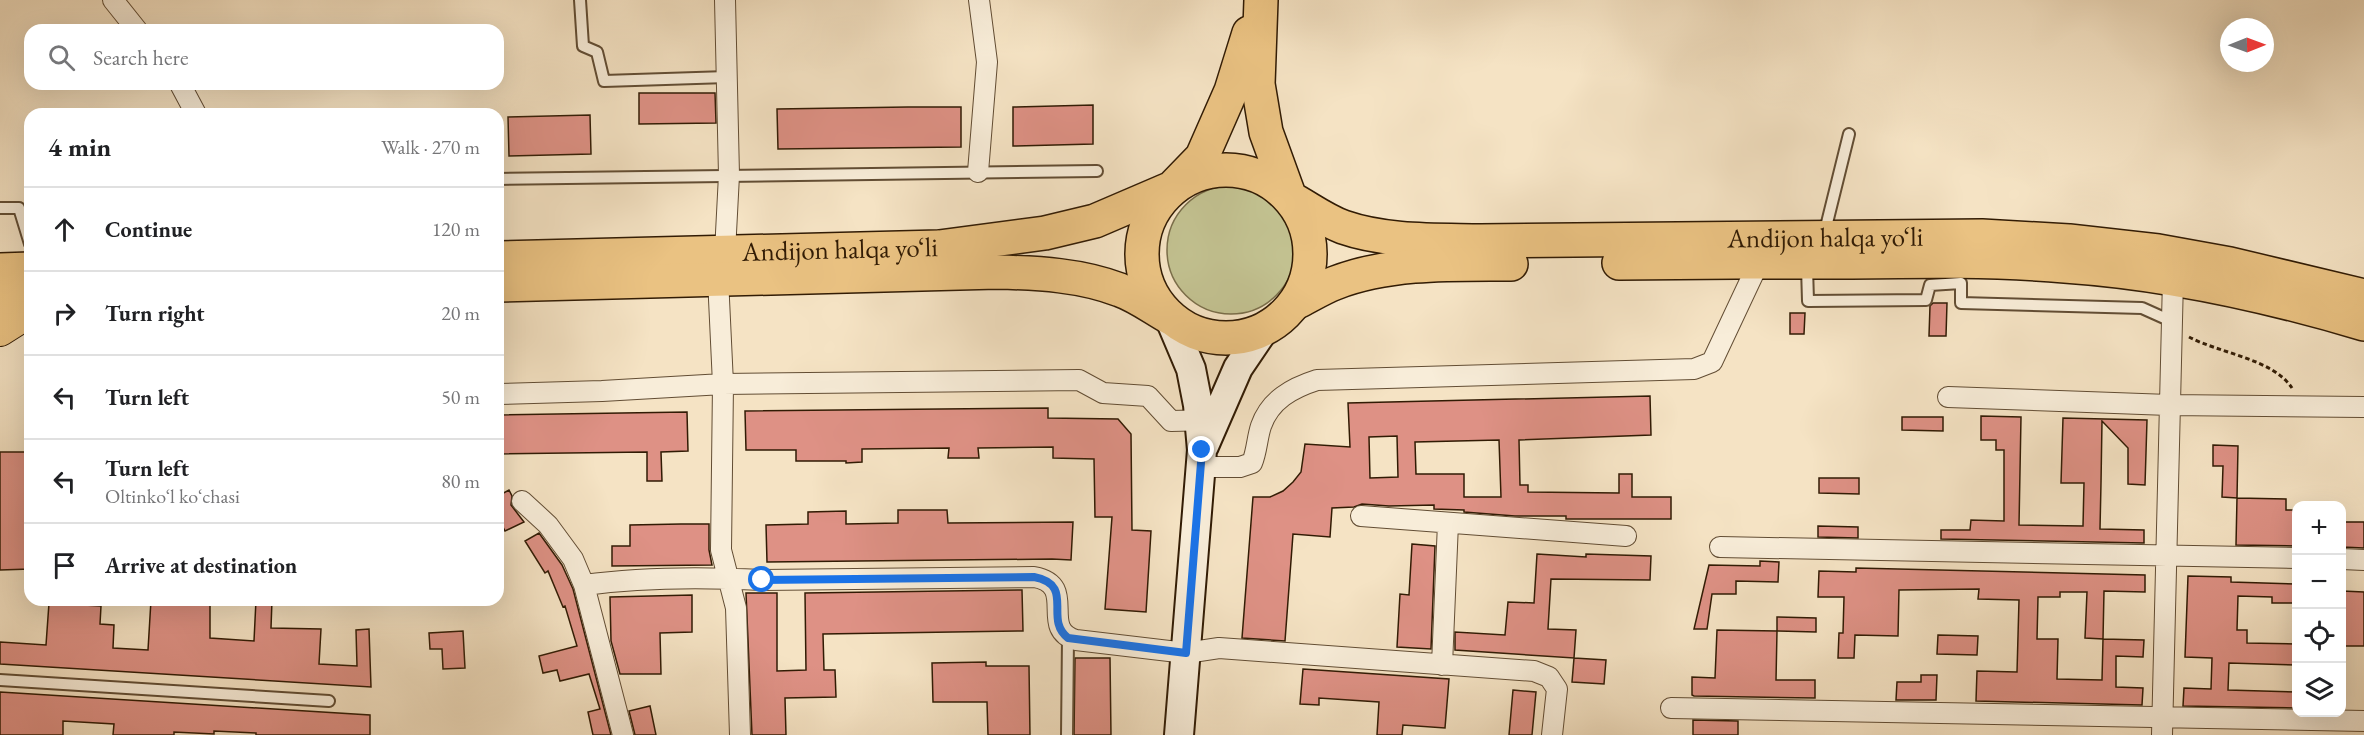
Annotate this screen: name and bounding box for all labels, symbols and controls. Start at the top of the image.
north arrow [2220,18,2274,72]
search box [24,24,504,90]
icon: search [45,41,78,74]
text: Search here [93,43,188,72]
text: 4 min [48,130,111,164]
text: Walk · 270 m [381,134,480,160]
icon: ahead [48,213,81,246]
text: Continue [105,215,192,244]
text: 120 m [432,216,480,242]
street label: Andijon halqa yo‘li [1726,219,1924,256]
street label: Andijon halqa yo‘li [740,229,939,269]
icon: right [48,297,81,330]
text: Turn right [105,299,204,328]
text: 20 m [441,300,480,326]
icon: left [48,381,81,414]
text: Turn left [105,383,189,412]
text: 50 m [441,384,480,410]
route end [1188,436,1214,462]
text: Turn left [105,454,189,483]
icon: left [48,465,81,498]
text: 80 m [441,468,480,494]
text: Oltinkoʻl koʻchasi [105,483,240,509]
map controls [2292,501,2346,717]
button: + [2292,501,2346,555]
icon: arrive [48,549,81,582]
text: Arrive at destination [105,551,297,580]
button: − [2292,555,2346,609]
route start [748,566,774,592]
button: locate [2292,609,2346,663]
button: layers [2292,663,2346,717]

